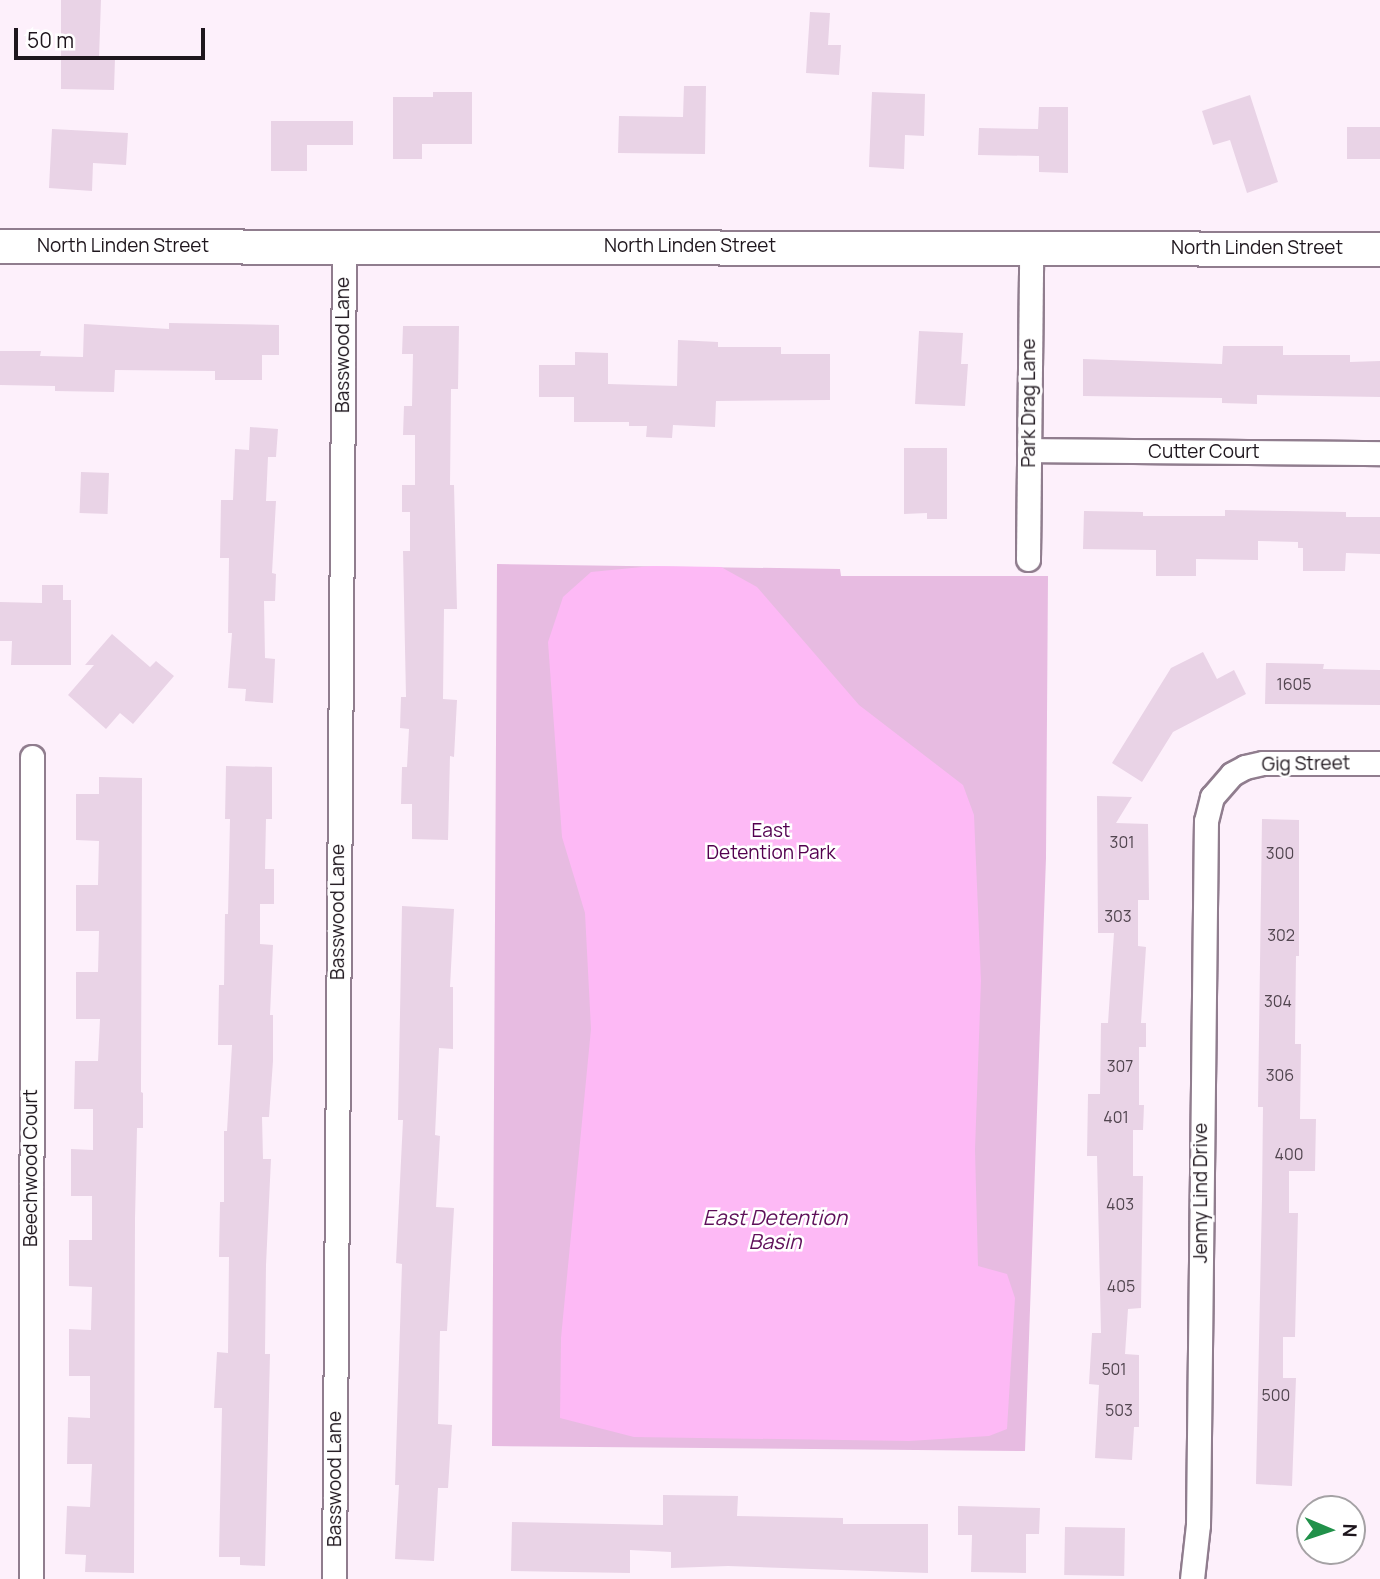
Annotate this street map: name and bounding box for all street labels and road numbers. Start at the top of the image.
street label: North Linden Street [37,235,209,257]
street label: North Linden Street [604,235,776,257]
street label: North Linden Street [1171,237,1343,259]
street label: Basswood Lane [332,277,354,413]
street label: Park Drag Lane [1018,338,1040,468]
street label: Cutter Court [1148,441,1260,463]
street label: Gig Street [1261,752,1351,776]
street label: Basswood Lane [327,844,349,980]
street label: Beechwood Court [20,1089,42,1247]
street label: Jenny Lind Drive [1190,1123,1212,1263]
street label: Basswood Lane [324,1411,346,1547]

